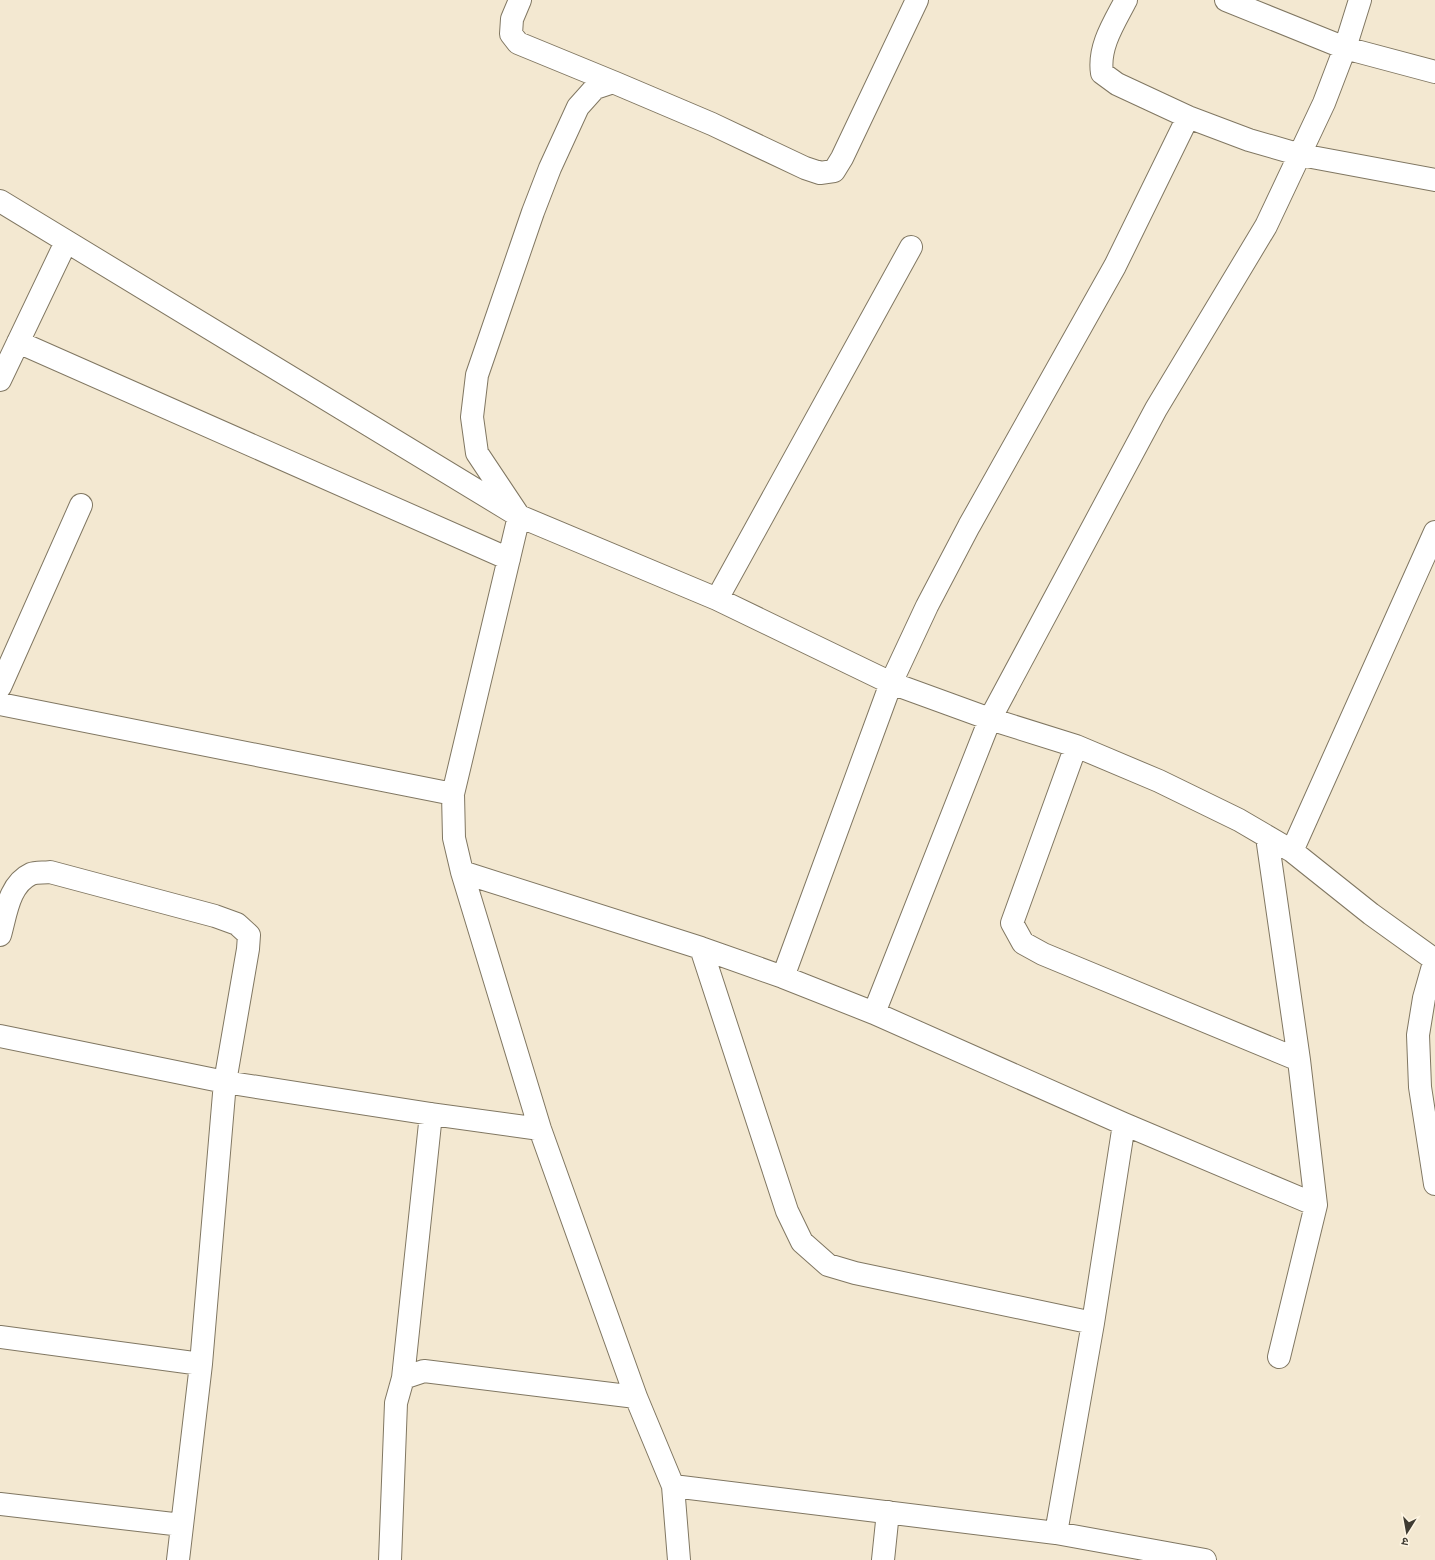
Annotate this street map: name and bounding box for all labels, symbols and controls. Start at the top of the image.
north arrow [1387,1512,1427,1552]
text: उ [1400,1535,1409,1548]

